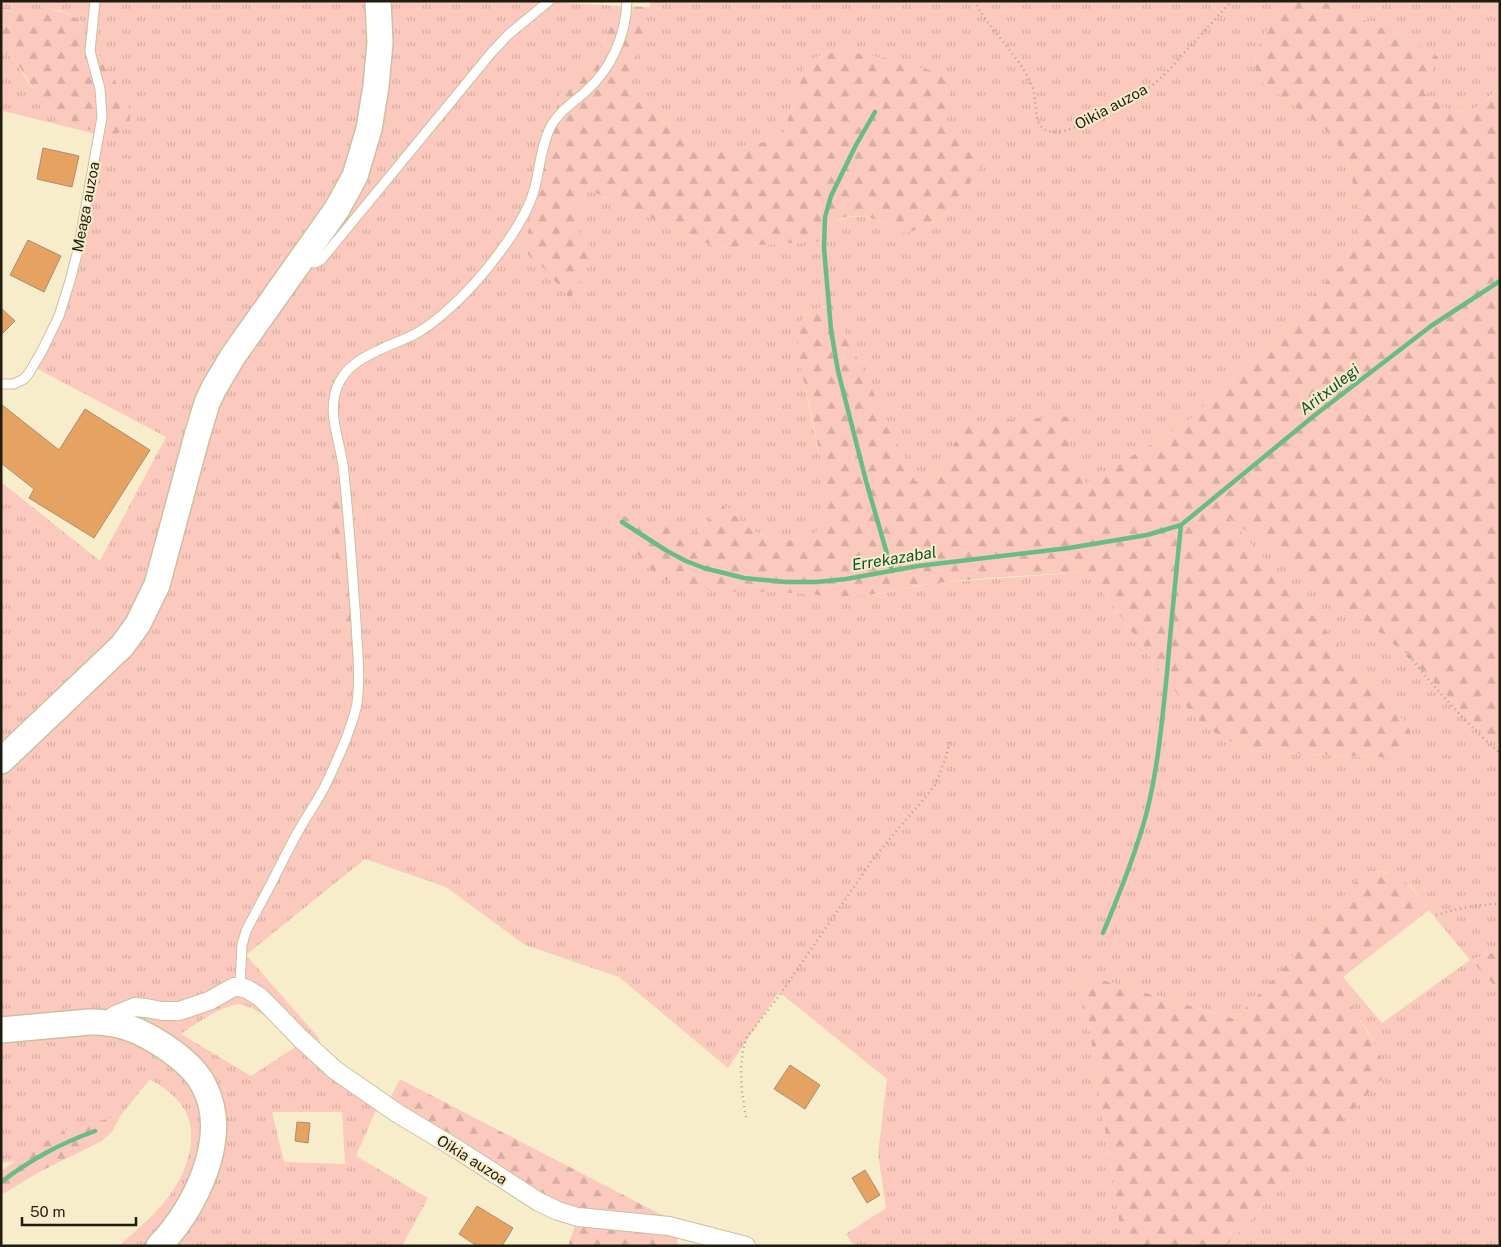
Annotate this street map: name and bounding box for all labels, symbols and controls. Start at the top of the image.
street label: Oikia auzoa [1072,80,1150,133]
street label: Meaga auzoa [68,160,103,254]
water label: Aritxulegi [1295,360,1363,419]
water label: Errekazabal [850,542,938,575]
street label: Oikia auzoa [434,1131,511,1188]
scale bar [22,1194,136,1226]
text: 50 m [30,1203,65,1220]

